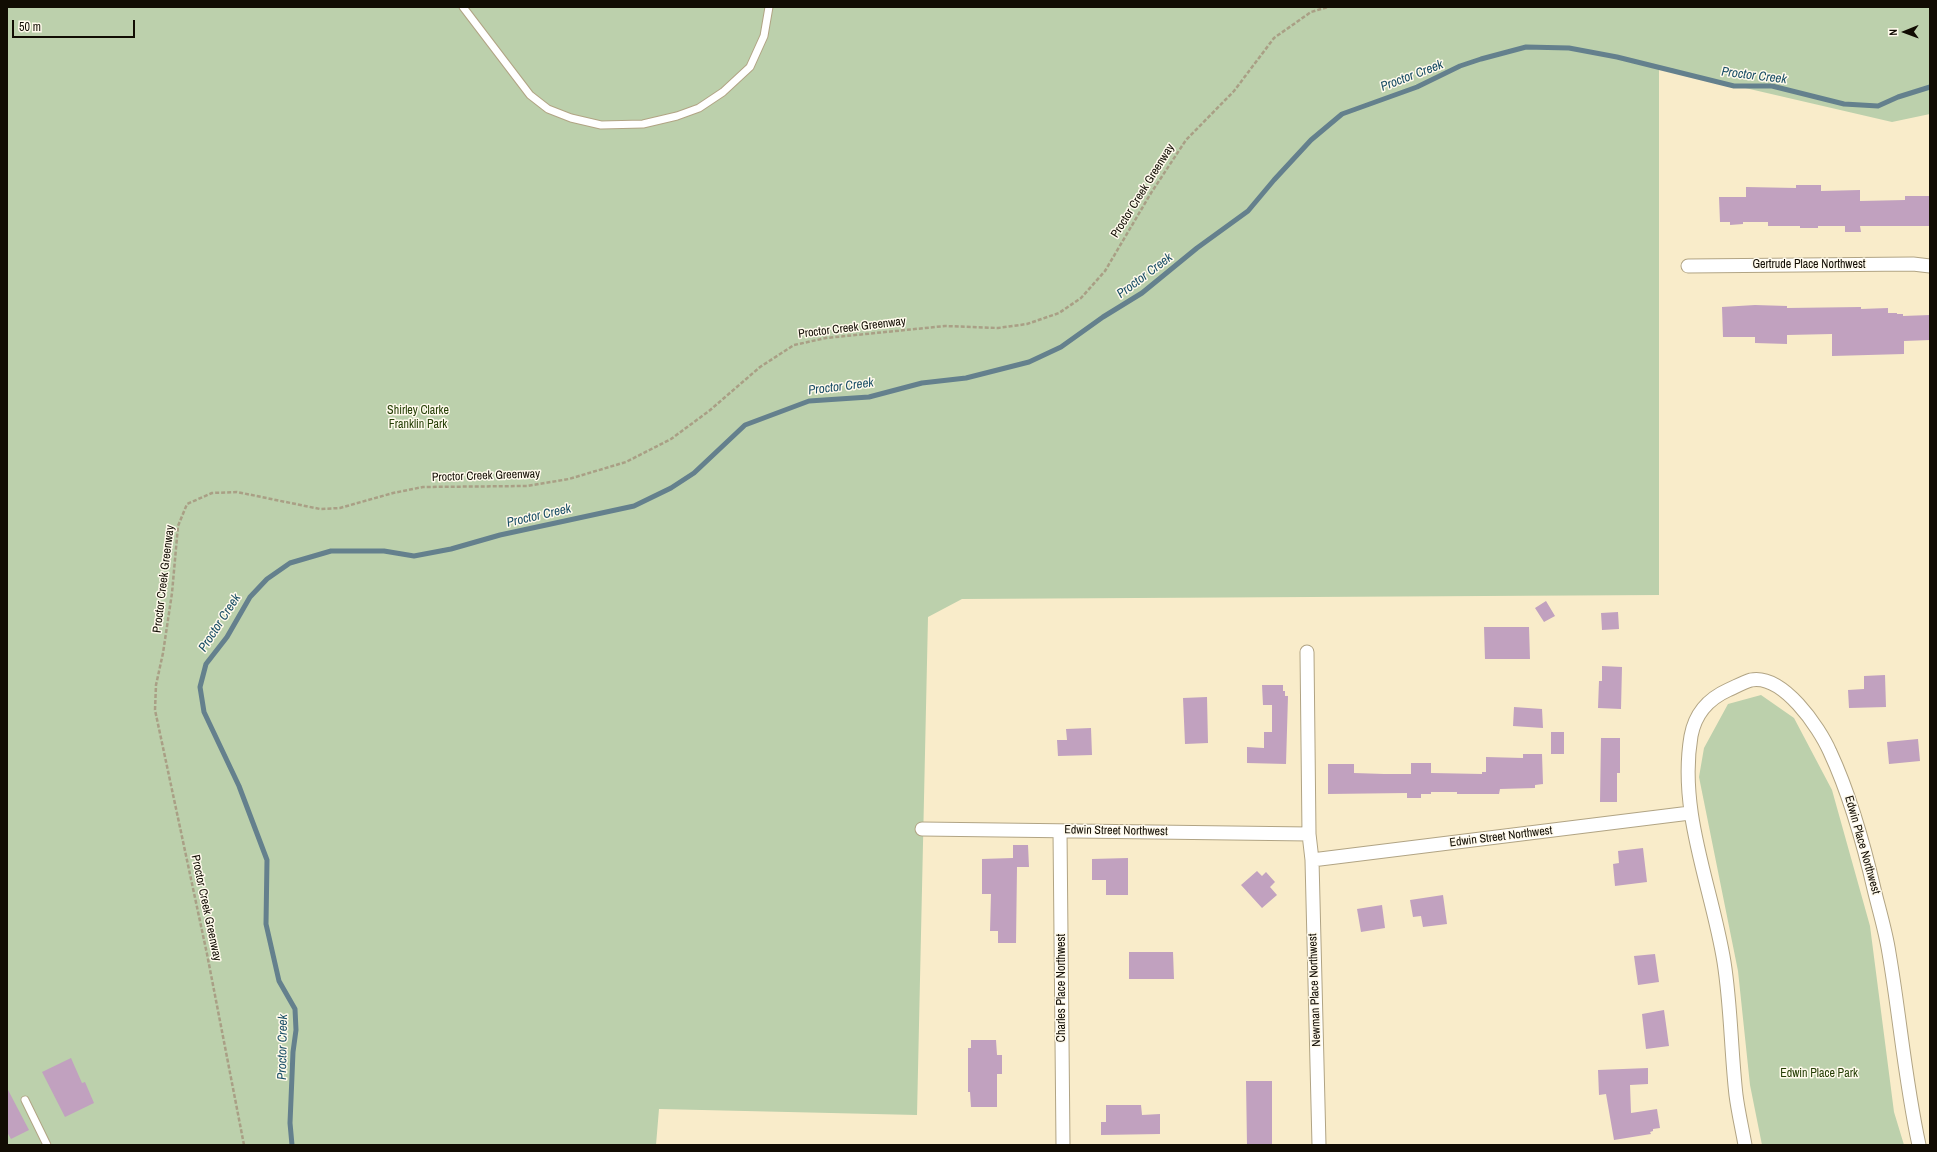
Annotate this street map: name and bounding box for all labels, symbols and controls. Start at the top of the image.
scale bar [14,12,137,38]
north arrow [1885,12,1925,52]
text: 50 m [19,19,41,35]
text: N [1886,29,1900,36]
water label: Proctor Creek [1379,57,1445,95]
water label: Proctor Creek [1720,64,1788,88]
street label: Proctor Creek Greenway [1108,141,1178,241]
water label: Proctor Creek [1114,250,1176,302]
street label: Gertrude Place Northwest [1752,258,1866,272]
street label: Proctor Creek Greenway [797,314,907,342]
water label: Proctor Creek [807,375,875,399]
park label: Shirley Clarke Franklin Park [387,404,449,432]
street label: Proctor Creek Greenway [432,467,540,485]
water label: Proctor Creek [505,501,573,531]
street label: Proctor Creek Greenway [150,524,178,634]
water label: Proctor Creek [196,591,244,655]
street label: Edwin Place Northwest [1841,794,1883,896]
street label: Edwin Street Northwest [1064,823,1168,839]
street label: Edwin Street Northwest [1449,824,1553,850]
street label: Proctor Creek Greenway [188,854,224,962]
street label: Newman Place Northwest [1306,933,1324,1047]
street label: Charles Place Northwest [1055,934,1069,1042]
water label: Proctor Creek [275,1014,291,1080]
park label: Edwin Place Park [1780,1067,1858,1081]

